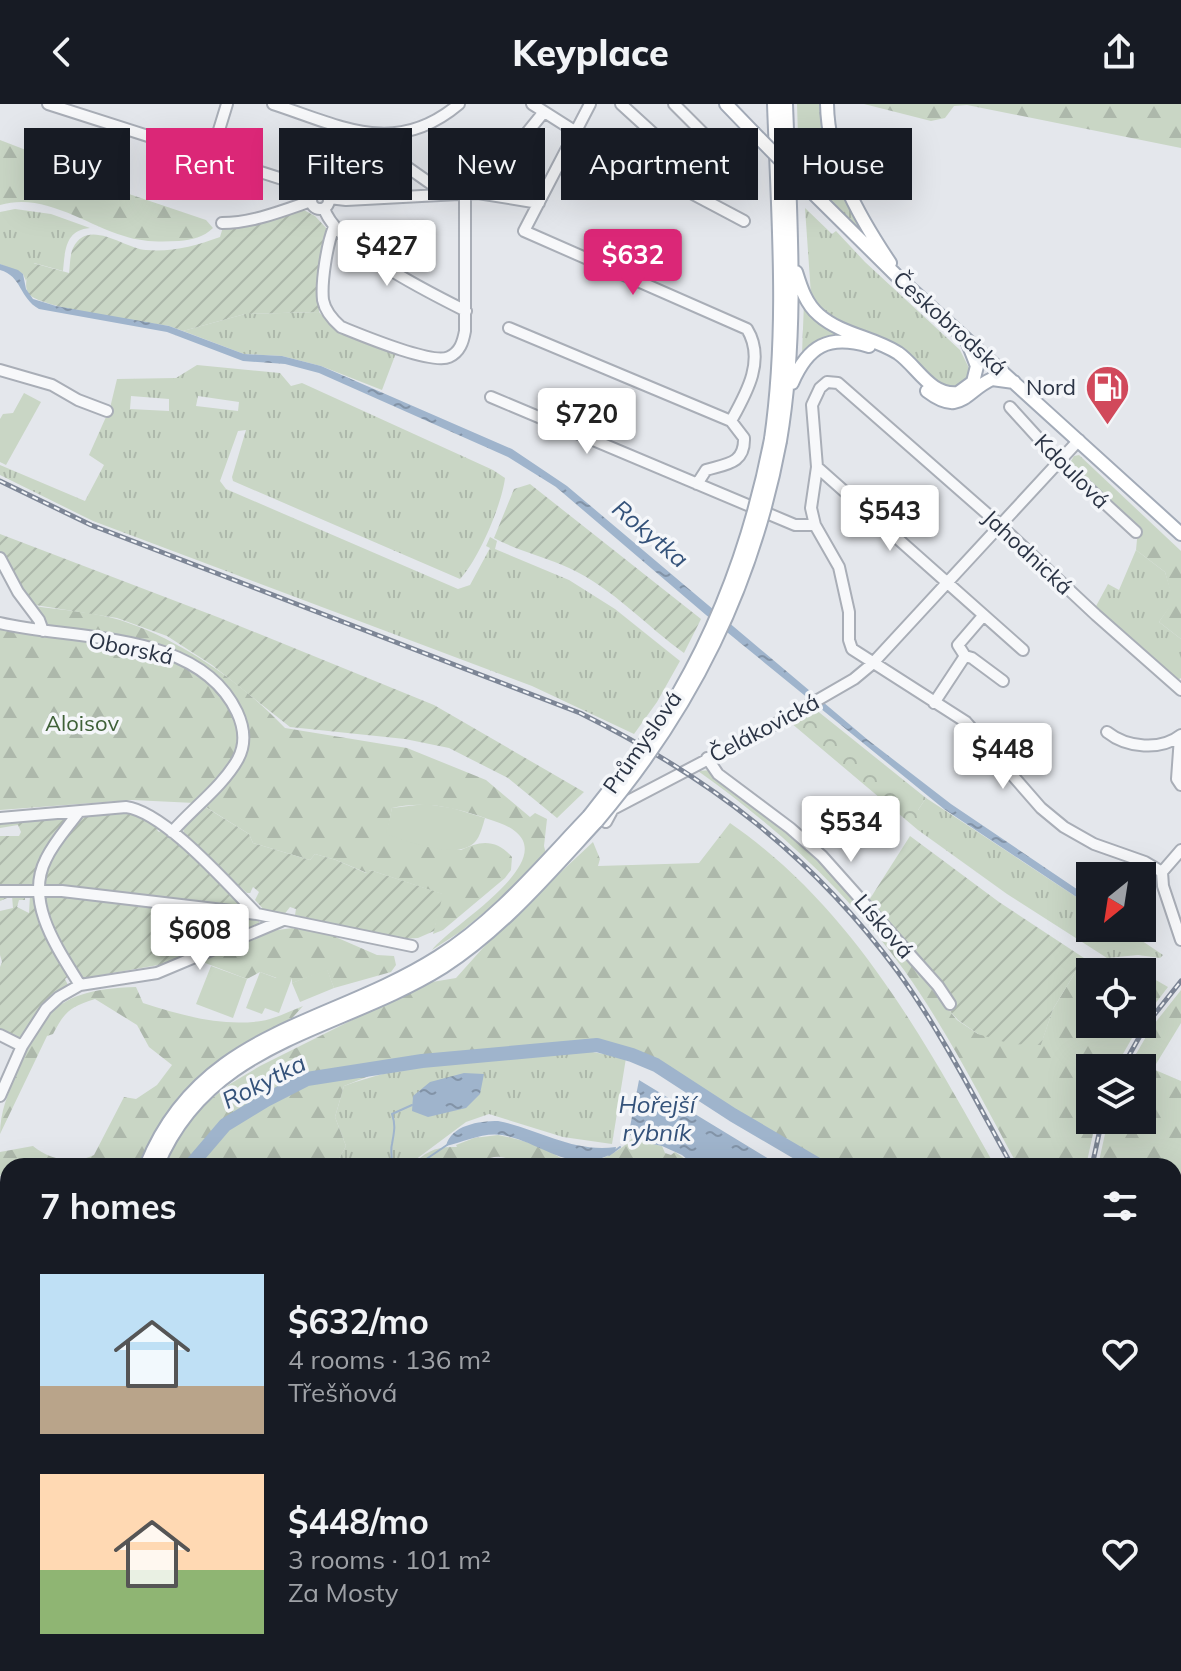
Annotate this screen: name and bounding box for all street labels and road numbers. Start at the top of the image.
street label: Českobrodská [887,265,1013,381]
street label: Kdoulová [1029,428,1115,514]
street label: Jahodnická [977,503,1079,601]
street label: Oborská [86,625,176,671]
street label: Průmyslová [596,685,688,799]
street label: Čelákovická [704,687,824,769]
street label: Lísková [848,888,920,964]

